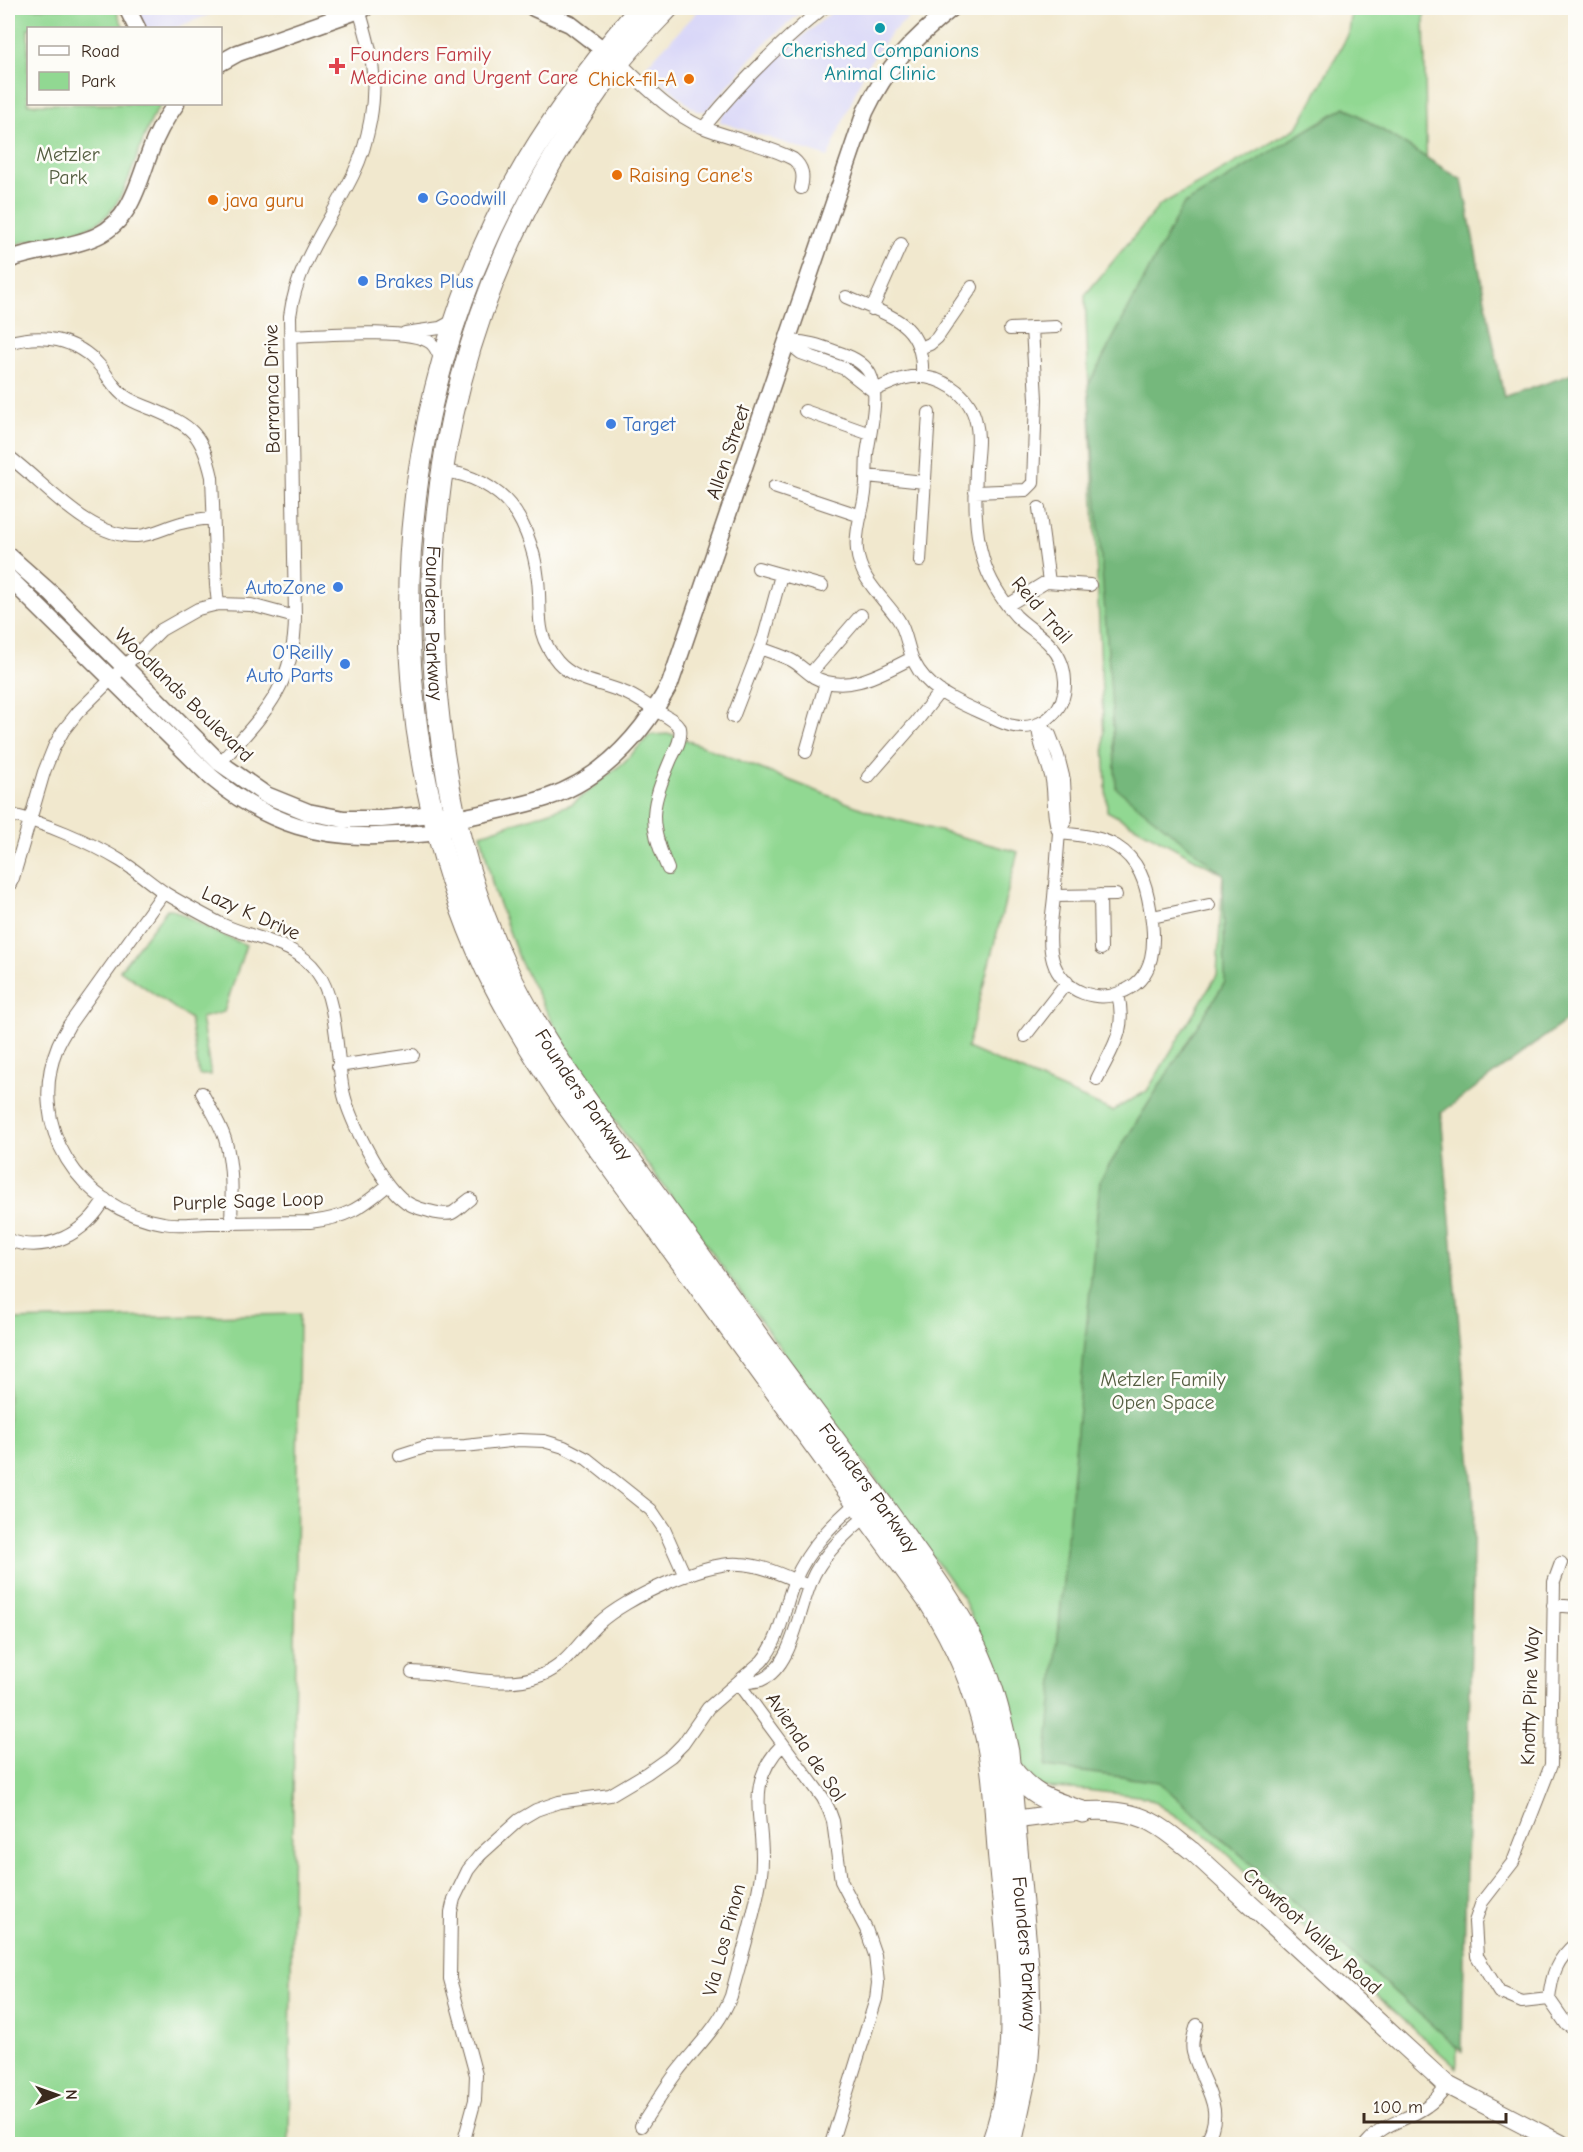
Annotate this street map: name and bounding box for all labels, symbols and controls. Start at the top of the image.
marker: Cherished Companions Animal Clinic [873,21,887,35]
legend [27,27,222,105]
place label: Cherished Companions Animal Clinic [781,39,979,85]
text: Road [81,41,120,62]
place label: Founders Family Medicine and Urgent Care [350,43,578,89]
marker: Founders Family Medicine and Urgent Care [328,57,346,75]
place label: Chick-fil-A [588,68,677,91]
text: Park [81,71,116,92]
marker: Chick-fil-A [682,72,696,86]
park label: Metzler Park [36,143,100,189]
place label: Raising Cane's [629,164,753,187]
marker: Raising Cane's [610,168,624,182]
place label: Goodwill [435,187,506,210]
place label: java guru [223,189,304,212]
marker: Goodwill [416,191,430,205]
marker: java guru [206,193,220,207]
place label: Brakes Plus [375,270,474,293]
marker: Brakes Plus [356,274,370,288]
street label: Barranca Drive [259,324,285,454]
street label: Allen Street [701,401,755,502]
place label: Target [623,413,677,436]
marker: Target [604,417,618,431]
street label: Founders Parkway [421,545,448,702]
street label: Reid Trail [1007,572,1077,648]
place label: AutoZone [245,576,326,599]
marker: AutoZone [331,580,345,594]
street label: Woodlands Boulevard [110,623,258,767]
place label: O'Reilly Auto Parts [246,641,333,687]
marker: O'Reilly Auto Parts [338,657,352,671]
street label: Lazy K Drive [198,881,304,945]
street label: Founders Parkway [530,1025,638,1165]
street label: Purple Sage Loop [172,1187,324,1215]
park label: Metzler Family Open Space [1100,1368,1226,1414]
street label: Founders Parkway [814,1418,924,1557]
street label: Knotty Pine Way [1516,1626,1544,1766]
street label: Avienda de Sol [761,1688,851,1806]
street label: Crowfoot Valley Road [1238,1863,1386,1999]
street label: Founders Parkway [1008,1875,1042,2031]
street label: Via Los Pinon [698,1881,750,1999]
north arrow [27,2065,87,2125]
scale bar [1364,2086,1506,2124]
text: N [62,2089,80,2100]
text: 100 m [1373,2097,1423,2118]

